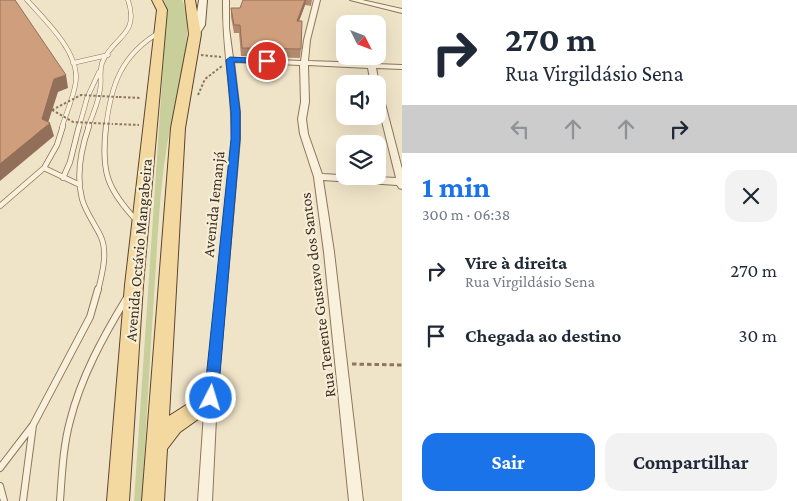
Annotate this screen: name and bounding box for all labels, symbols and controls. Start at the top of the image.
north arrow [336,15,386,65]
map controls [336,15,386,185]
icon: right [422,20,487,85]
text: 270 m [505,20,596,59]
pin [246,40,288,82]
icon: arrive [253,47,281,75]
text: Rua Virgildásio Sena [505,61,684,86]
button: sound [336,75,386,125]
icon: left [506,115,534,143]
icon: ahead [559,115,587,143]
icon: ahead [612,115,640,143]
icon: right [665,115,693,143]
button: layers [336,135,386,185]
street label: Avenida Iemanjá [199,150,229,258]
street label: Avenida Octávio Mangabeira [122,157,156,342]
text: 1 min [422,170,490,203]
button: close [725,170,777,222]
street label: Rua Tenente Gustavo dos Santos [296,192,339,398]
text: 300 m · 06:38 [422,206,510,223]
text: Vire à direita [465,252,567,273]
icon: right [422,257,450,285]
text: 270 m [730,260,777,281]
text: Rua Virgildásio Sena [465,273,595,290]
icon: arrive [422,322,450,350]
text: Chegada ao destino [465,325,621,346]
text: 30 m [738,325,777,346]
position arrow [184,371,236,423]
button: Sair [422,433,595,491]
button: Compartilhar [605,433,777,491]

